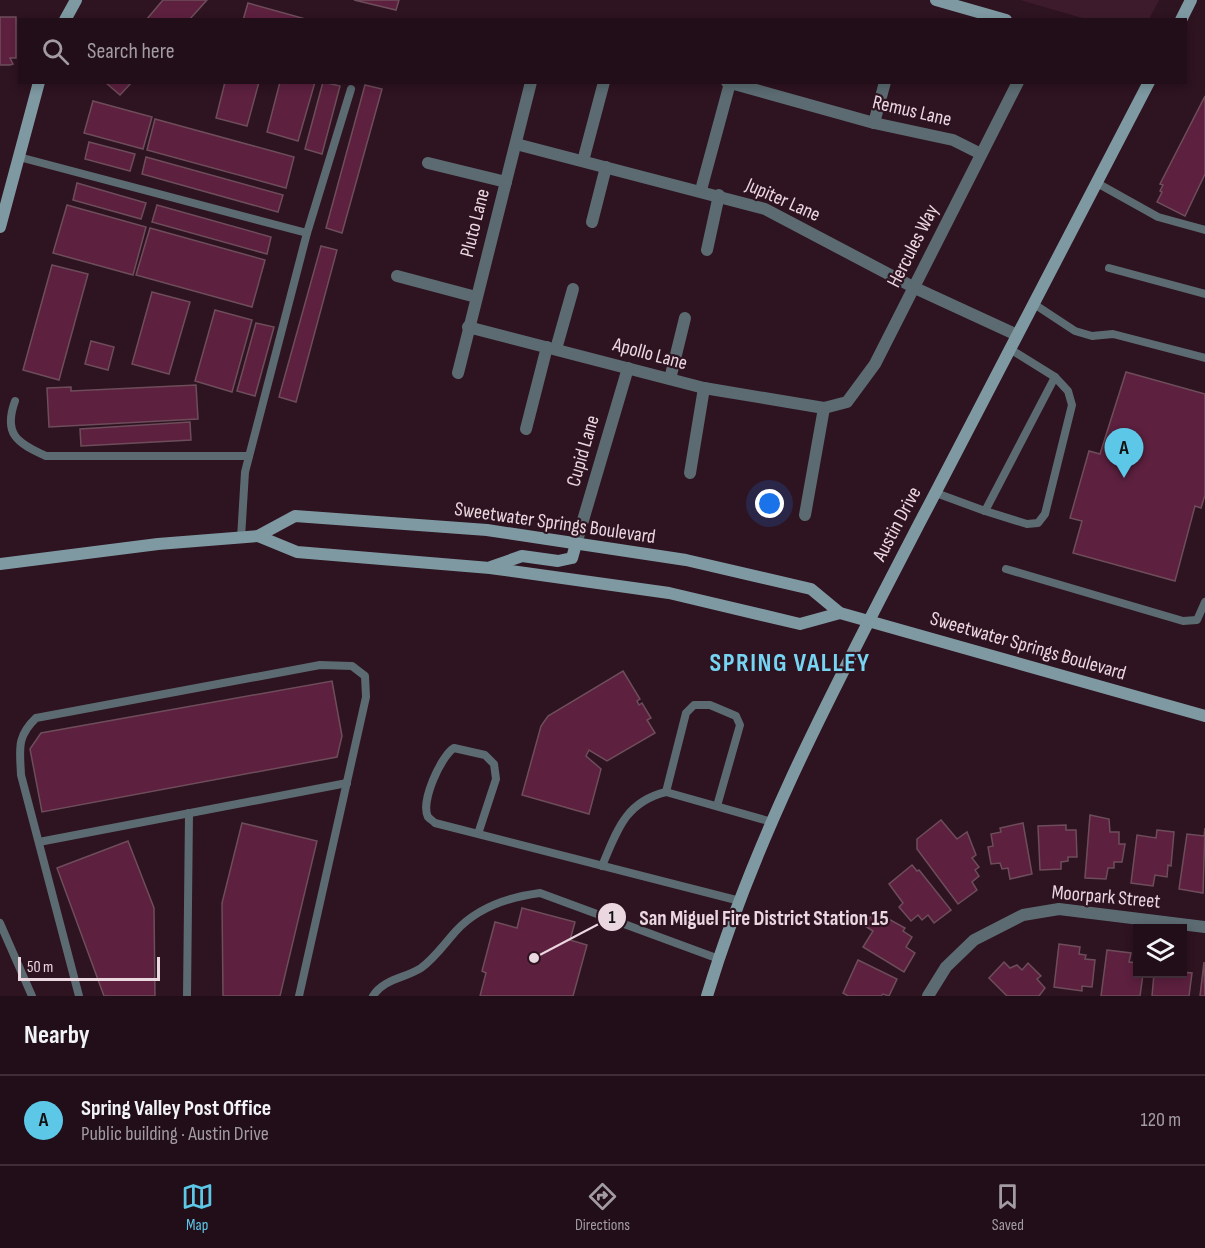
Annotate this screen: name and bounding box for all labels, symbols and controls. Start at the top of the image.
search box [18,18,1187,84]
icon: search [39,35,72,68]
text: Search here [87,38,174,65]
street label: Remus Lane [870,90,954,132]
street label: Jupiter Lane [741,173,824,227]
street label: Pluto Lane [455,186,495,260]
street label: Hercules Way [882,200,944,291]
street label: Apollo Lane [609,332,690,375]
street label: Cupid Lane [561,413,605,489]
pin: A [1104,428,1144,478]
street label: Austin Drive [867,483,927,566]
your location [755,489,784,518]
street label: Sweetwater Springs Boulevard [453,497,657,549]
street label: Sweetwater Springs Boulevard [927,607,1129,685]
district label: SPRING VALLEY [709,648,871,679]
street label: Moorpark Street [1051,880,1161,914]
callout: San Miguel Fire District Station 15 [597,898,901,937]
text: San Miguel Fire District Station 15 [639,906,889,931]
text: 1 [608,907,616,928]
map controls [1133,924,1187,978]
button: layers [1133,924,1187,978]
scale bar [18,954,160,982]
text: 50 m [27,958,53,977]
text: Nearby [24,1020,90,1051]
text: Spring Valley Post Office [81,1095,271,1122]
text: A [39,1108,48,1132]
text: 120 m [1141,1108,1181,1132]
text: Public building · Austin Drive [81,1122,269,1146]
tab: Map [181,1180,214,1235]
tab: Directions [575,1180,630,1235]
tab: Saved [991,1180,1024,1235]

